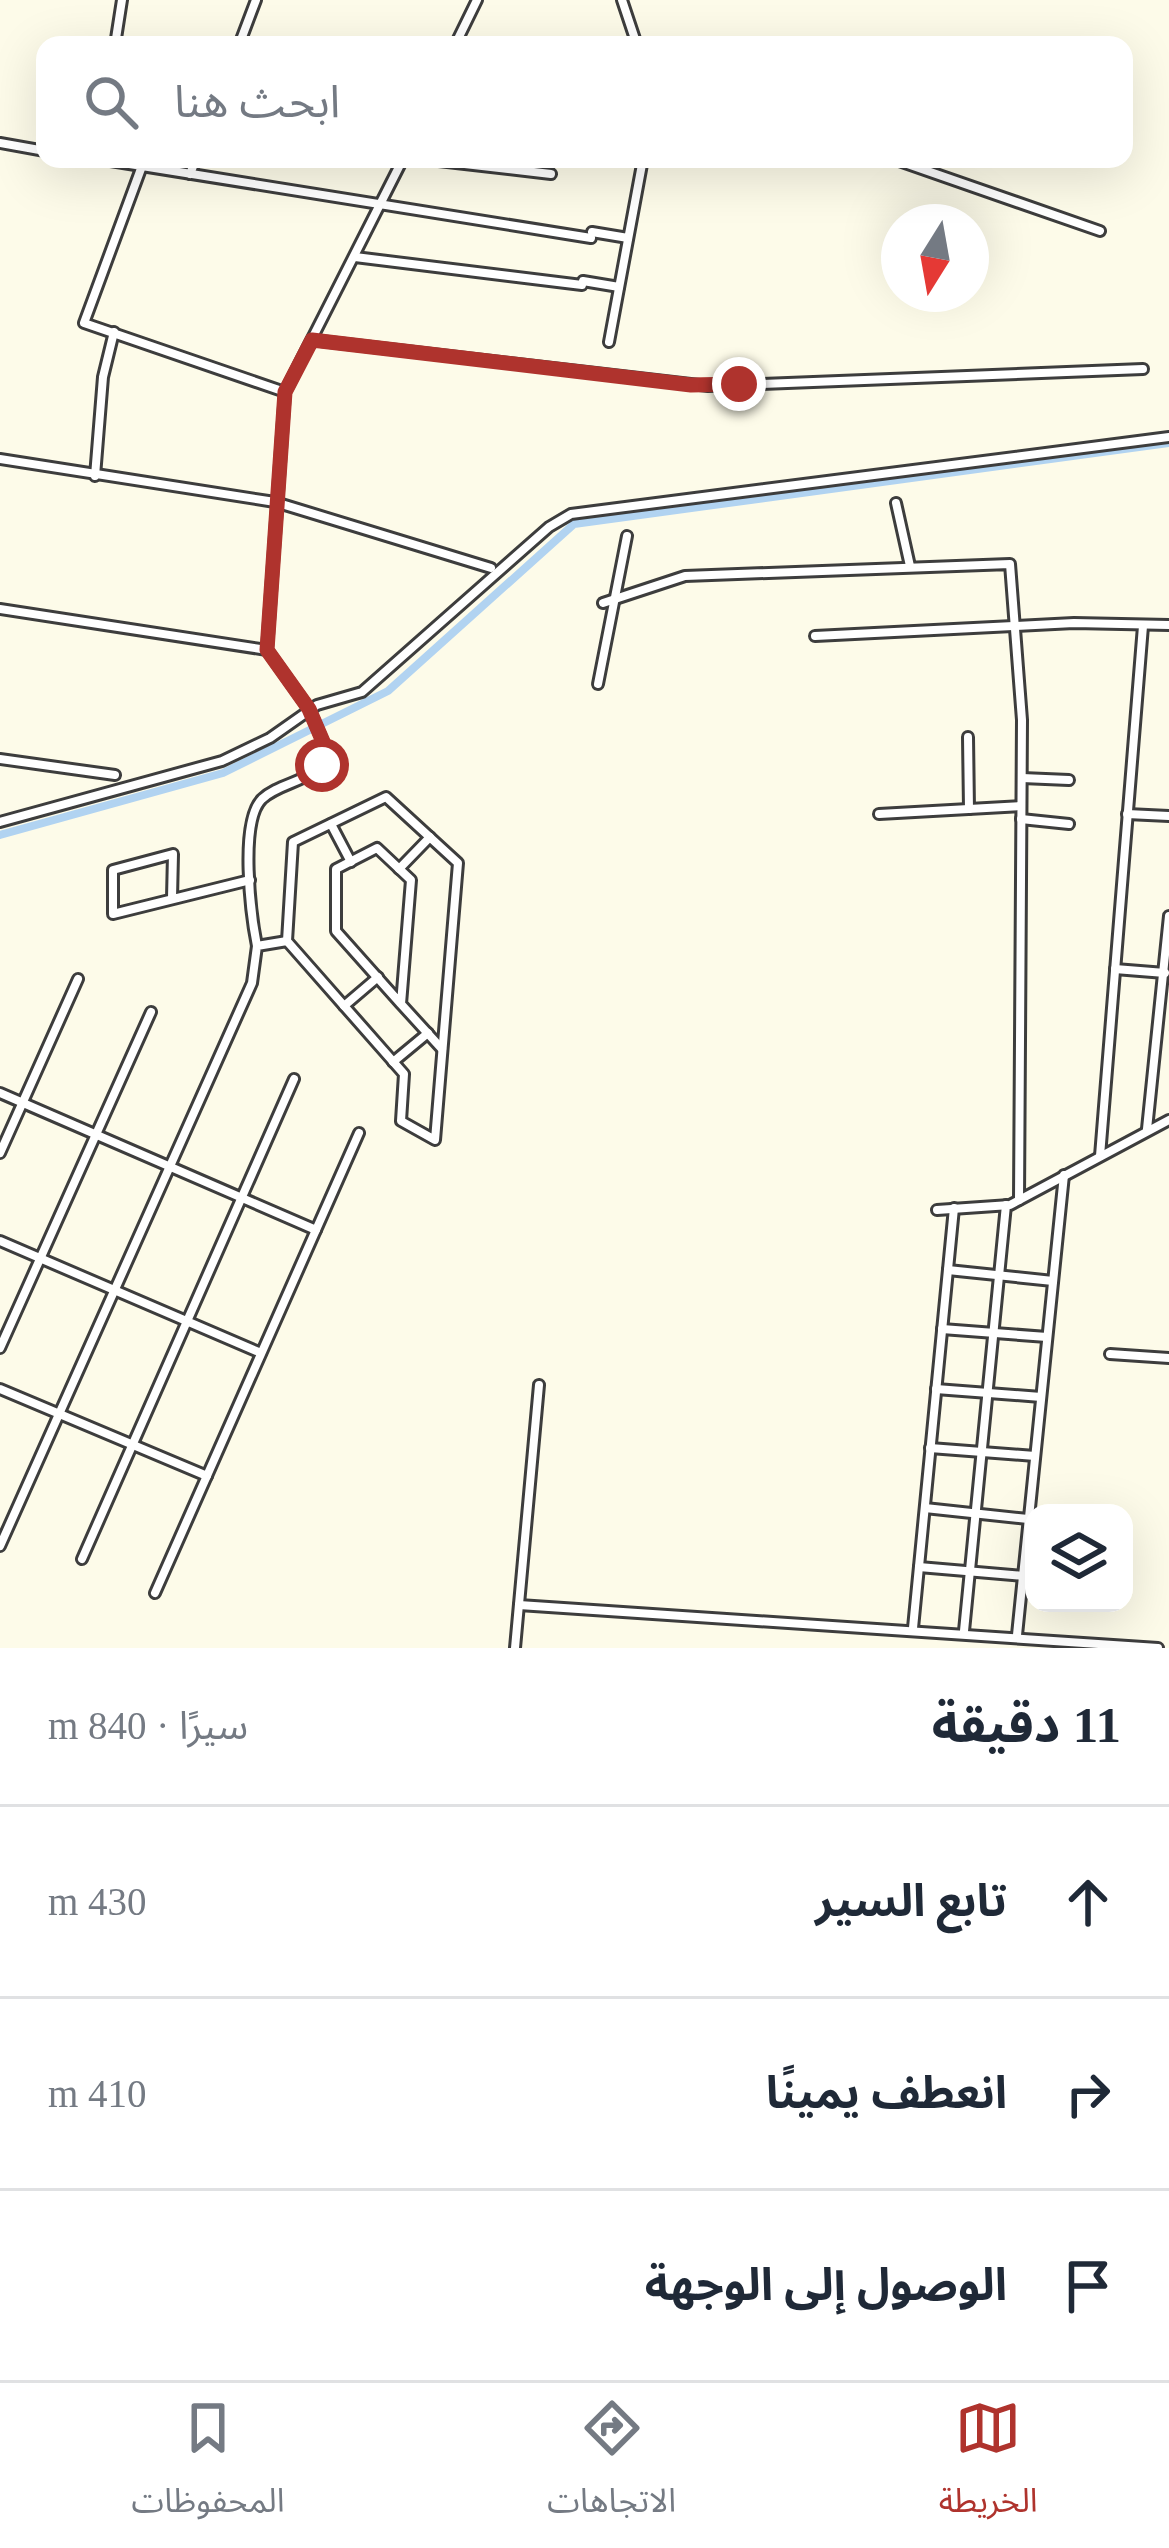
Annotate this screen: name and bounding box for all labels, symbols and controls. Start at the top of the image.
search box [36,36,1133,168]
icon: search [78,69,144,135]
text: ابحث هنا [174,77,340,127]
north arrow [881,204,989,312]
route end [712,357,766,411]
route start [295,738,349,792]
map controls [1025,1504,1133,1612]
button: layers [1025,1504,1133,1612]
text: 11 دقيقة [932,1697,1121,1753]
text: سيرًا · 840 m [48,1704,248,1747]
icon: ahead [1055,1869,1121,1935]
text: تابع السير [815,1876,1007,1926]
text: 430 m [48,1880,147,1923]
icon: right [1055,2061,1121,2127]
text: انعطف يمينًا [766,2068,1007,2118]
text: 410 m [48,2072,147,2115]
icon: arrive [1055,2253,1121,2319]
text: الوصول إلى الوجهة [645,2260,1007,2310]
tab: المحفوظات [131,2395,285,2536]
tab: الاتجاهات [547,2395,676,2536]
tab: الخريطة [939,2395,1038,2536]

